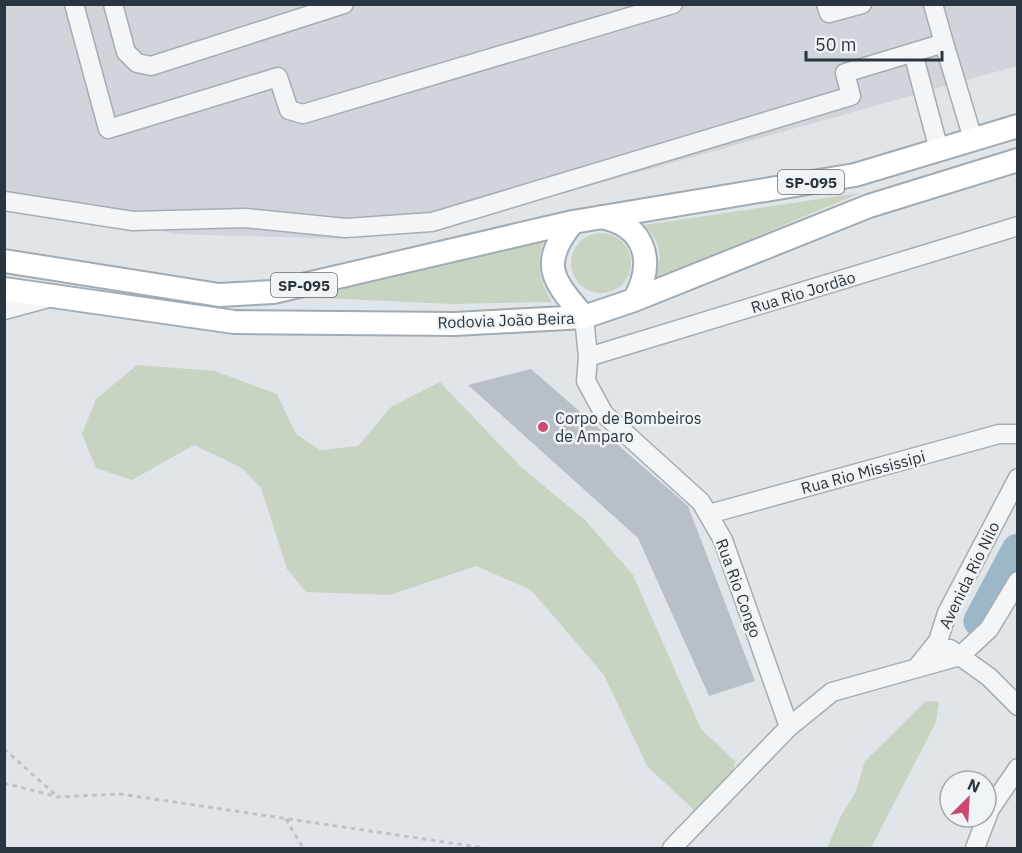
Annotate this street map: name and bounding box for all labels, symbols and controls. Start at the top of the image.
scale bar [806,24,942,62]
text: 50 m [815,33,857,56]
road number: SP-095 [778,170,844,194]
street label: Rua Rio Jordão [748,267,858,317]
road number: SP-095 [271,273,337,297]
street label: Rodovia João Beira [437,308,575,332]
place label: Corpo de Bombeiros de Amparo [555,408,702,446]
marker: Corpo de Bombeiros de Amparo [536,420,550,434]
street label: Rua Rio Mississipi [799,446,927,498]
street label: Avenida Rio Nilo [934,518,1004,632]
street label: Rua Rio Congo [712,536,766,640]
north arrow [938,769,998,829]
text: N [965,774,983,797]

